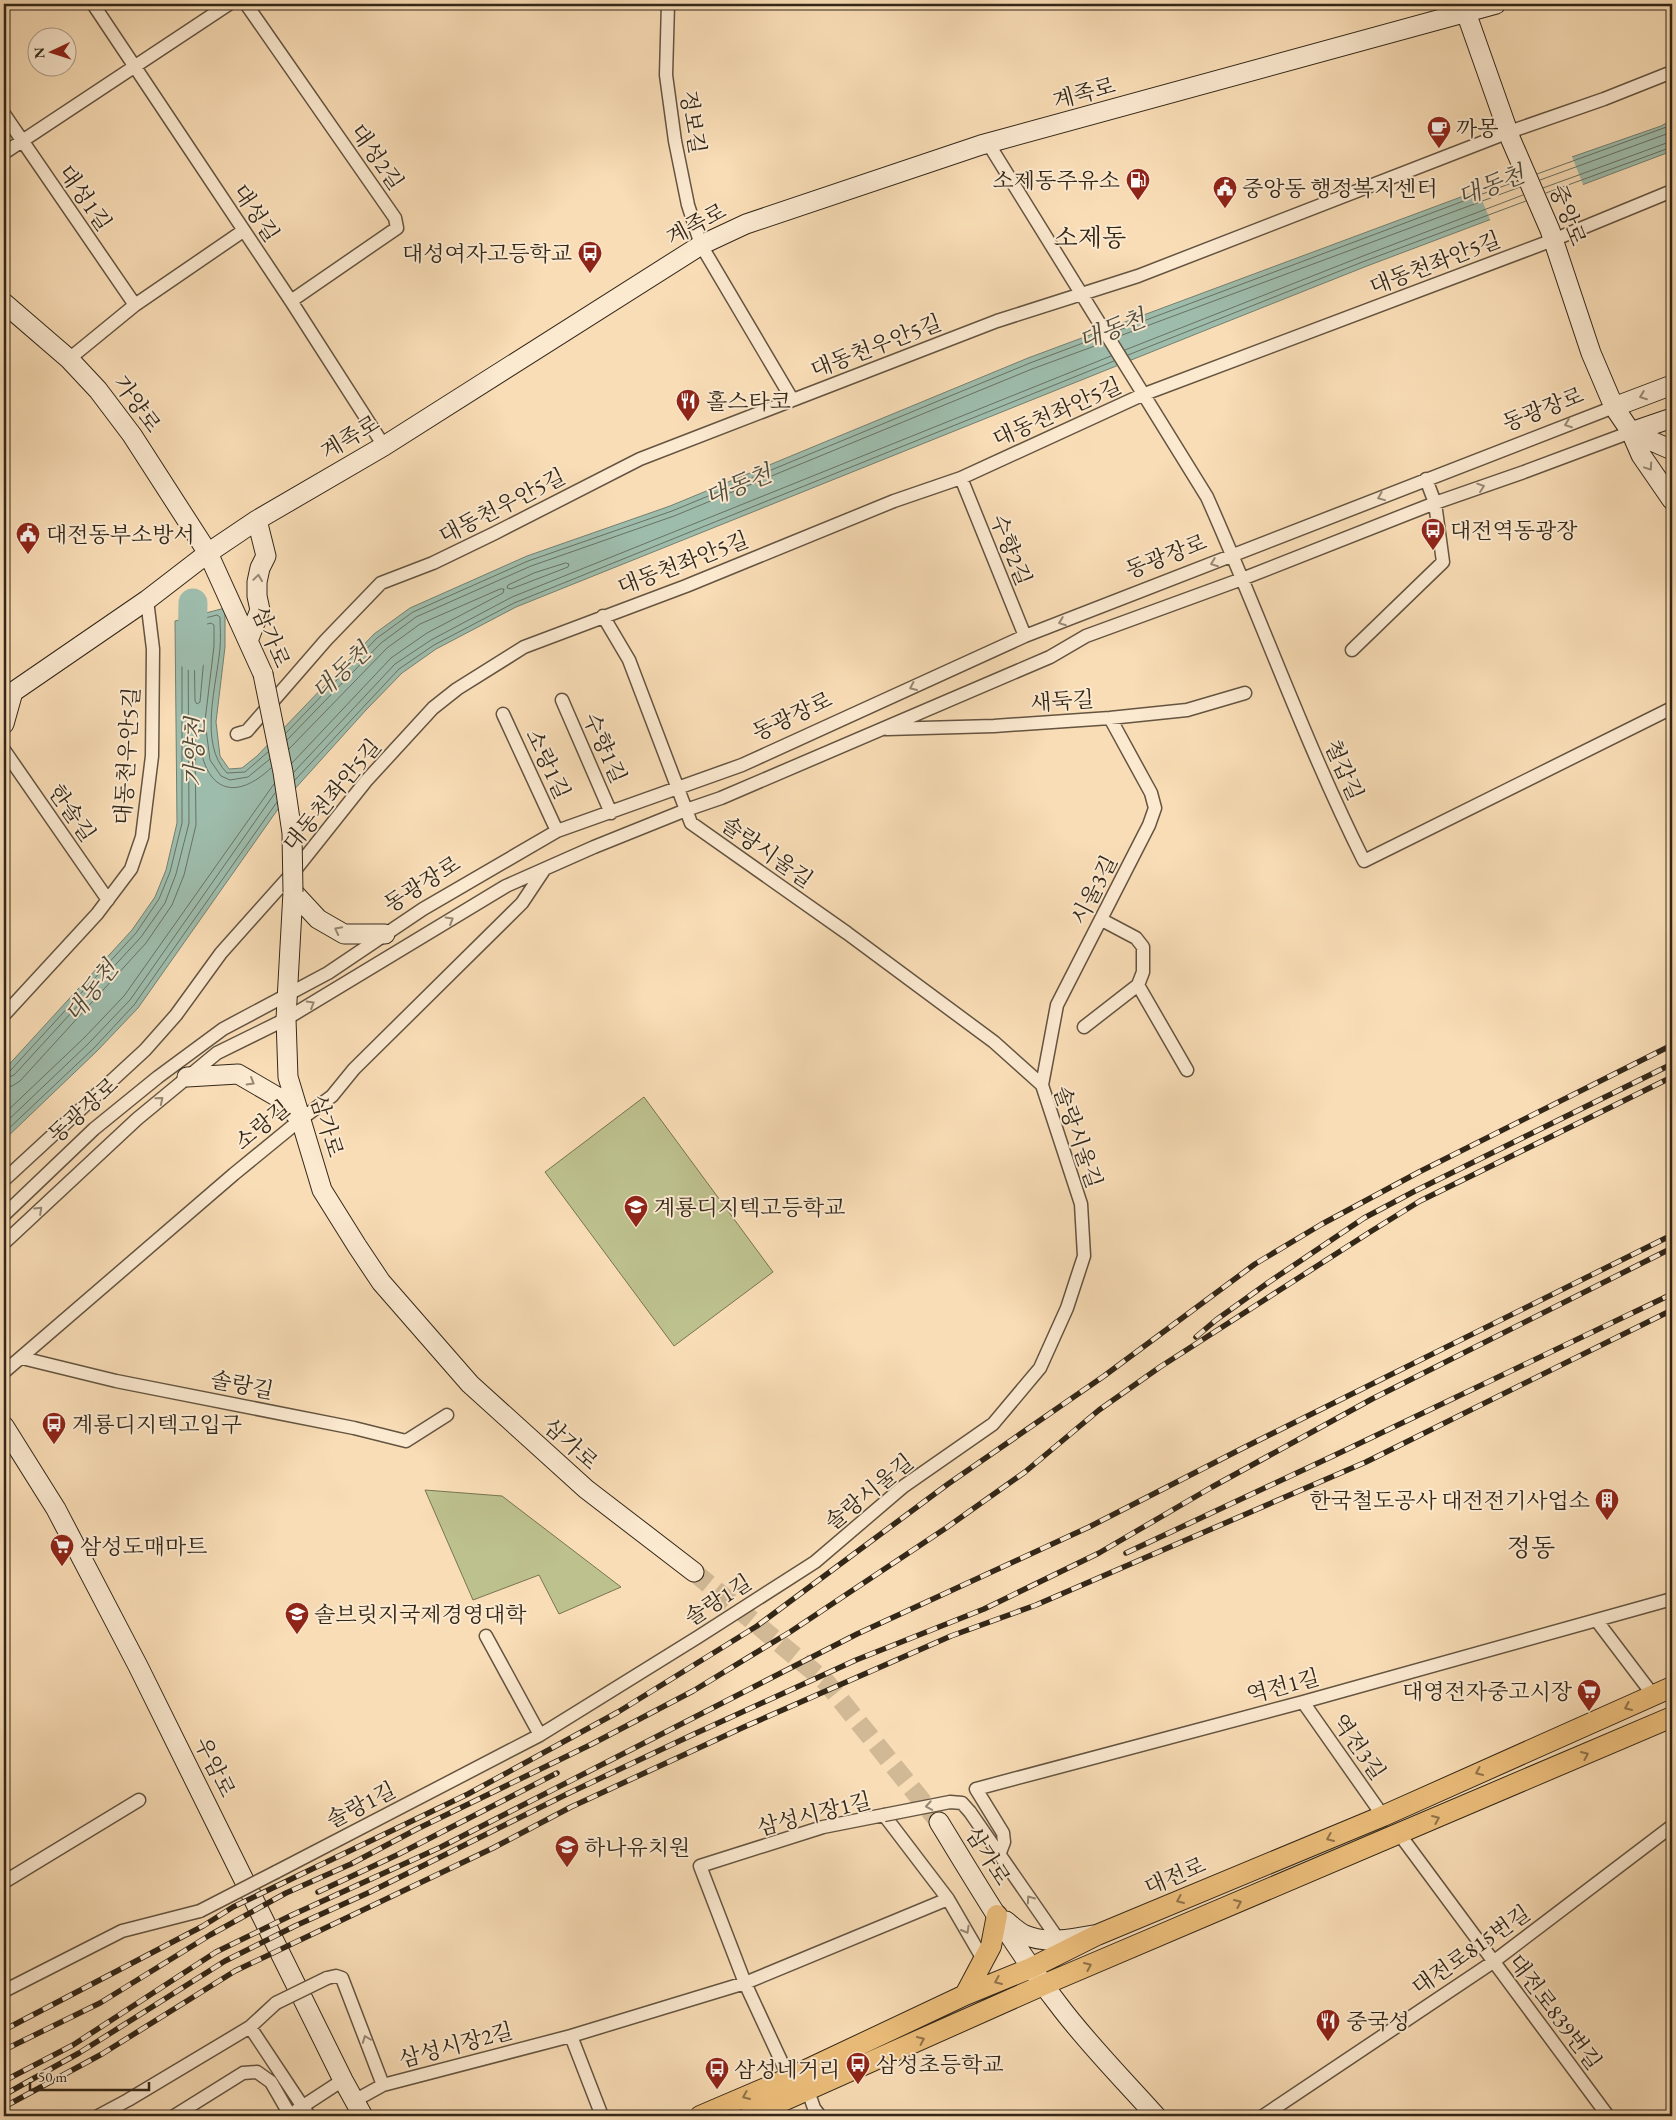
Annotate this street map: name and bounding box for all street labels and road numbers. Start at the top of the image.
street label: 계족로 [1049,71,1119,115]
street label: 정보길 [674,88,712,156]
street label: 대성2길 [344,118,410,196]
street label: 대성1길 [52,159,118,237]
street label: 대성길 [226,178,286,248]
street label: 중앙로 [1543,180,1593,250]
street label: 계족로 [661,196,731,252]
street label: 대동천좌안5길 [1365,225,1505,301]
street label: 대동천우안5길 [806,308,946,384]
street label: 가양로 [107,370,167,438]
street label: 대동천좌안5길 [988,371,1126,453]
street label: 동광장로 [1498,380,1588,438]
street label: 계족로 [315,408,385,466]
street label: 대동천우안5길 [434,462,570,550]
street label: 수향2길 [984,510,1038,590]
street label: 대동천좌안5길 [613,525,753,601]
street label: 동광장로 [1121,527,1211,585]
street label: 삼가로 [245,602,297,672]
street label: 새둑길 [1029,684,1095,718]
street label: 동광장로 [747,685,837,747]
street label: 대동천우안5길 [108,686,146,826]
street label: 수향1길 [577,708,633,788]
street label: 소랑1길 [519,724,577,804]
street label: 대동천좌안5길 [277,733,387,857]
street label: 철갑길 [1318,735,1370,805]
street label: 한솔길 [42,779,102,847]
street label: 솔랑시울길 [715,810,819,894]
street label: 동광장로 [378,849,466,919]
street label: 시울3길 [1064,850,1124,930]
street label: 동광장로 [42,1071,124,1149]
street label: 솔랑시울길 [1047,1082,1109,1192]
street label: 삼가로 [304,1091,350,1161]
street label: 소랑길 [228,1094,296,1156]
street label: 솔랑길 [208,1365,276,1405]
street label: 삼가로 [538,1412,604,1476]
street label: 솔랑시울길 [819,1447,919,1537]
street label: 솔랑1길 [679,1568,757,1632]
street label: 역전1길 [1243,1662,1323,1710]
street label: 역전3길 [1326,1708,1392,1786]
street label: 우암로 [188,1732,242,1802]
street label: 솔랑1길 [321,1775,401,1835]
street label: 삼성시장1길 [754,1786,874,1842]
street label: 삼가로 [959,1821,1017,1891]
street label: 대전로 [1140,1850,1210,1902]
street label: 대전로815번길 [1406,1899,1536,2001]
street label: 대전로839번길 [1502,1948,1608,2076]
street label: 삼성시장2길 [396,2016,516,2074]

